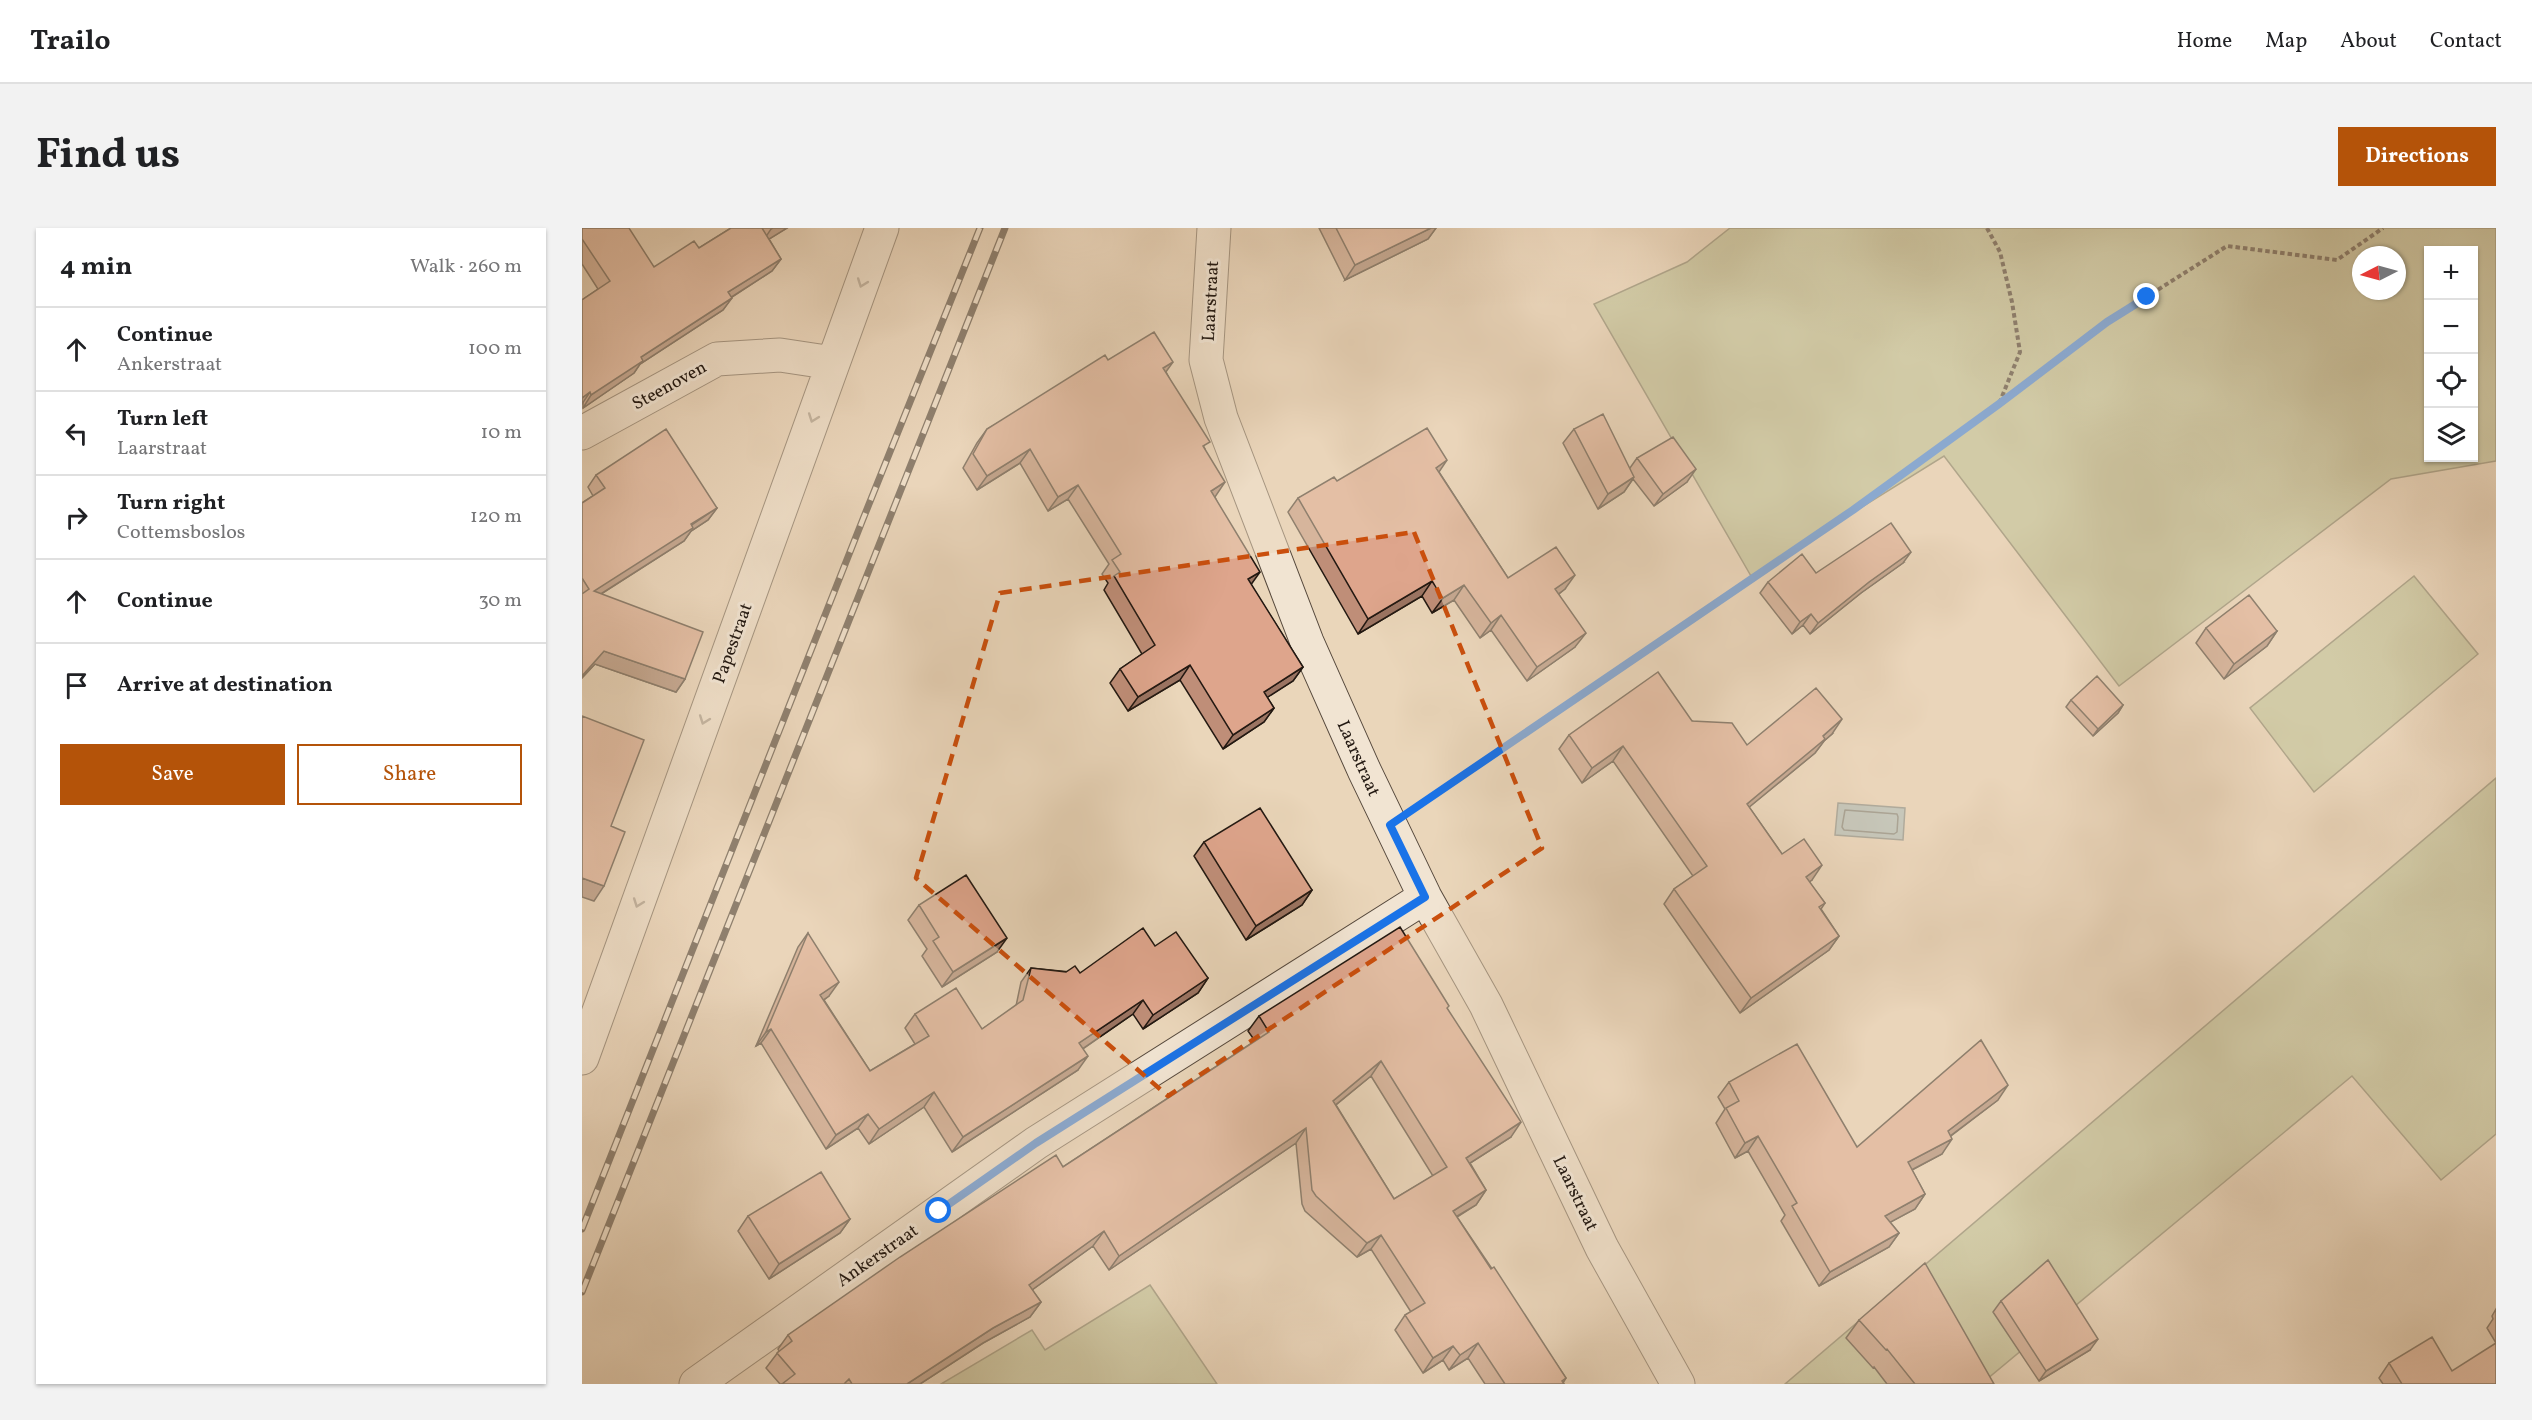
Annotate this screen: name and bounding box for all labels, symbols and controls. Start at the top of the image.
text: Trailo [30,22,111,61]
text: Home [2177,27,2232,56]
text: Map [2265,27,2307,56]
text: About [2340,27,2397,56]
text: Contact [2430,27,2502,56]
text: Find us [36,127,180,186]
button: Directions [2338,127,2496,186]
north arrow [2352,246,2406,300]
map controls [2424,246,2478,462]
button: + [2424,246,2478,300]
text: 4 min [60,249,132,285]
text: Walk · 260 m [410,253,522,281]
street label: Laarstraat [1197,260,1226,342]
one-way arrow [856,277,869,288]
route end [2133,283,2159,309]
button: − [2424,300,2478,354]
text: Continue [117,320,213,351]
icon: ahead [60,333,93,366]
text: 100 m [468,335,522,363]
text: Ankerstraat [117,351,222,379]
button: locate [2424,354,2478,408]
street label: Steenoven [628,355,712,417]
text: Turn left [117,404,208,435]
button: layers [2424,408,2478,462]
one-way arrow [808,412,820,423]
icon: left [60,417,93,450]
text: 10 m [481,419,522,447]
text: Laarstraat [117,435,207,463]
text: Turn right [117,488,225,519]
icon: right [60,501,93,534]
text: 120 m [470,503,522,531]
text: Cottemsboslos [117,519,245,547]
icon: ahead [60,585,93,618]
text: Continue [117,586,213,617]
text: 30 m [478,587,522,615]
street label: Papestraat [707,600,759,687]
icon: arrive [60,669,93,702]
text: Arrive at destination [117,670,333,701]
one-way arrow [699,714,711,725]
street label: Laarstraat [1330,716,1386,801]
button: Save [60,744,285,805]
button: Share [297,744,522,805]
one-way arrow [632,898,645,908]
street label: Laarstraat [1546,1152,1604,1236]
route start [925,1197,951,1223]
street label: Ankerstraat [832,1219,924,1294]

